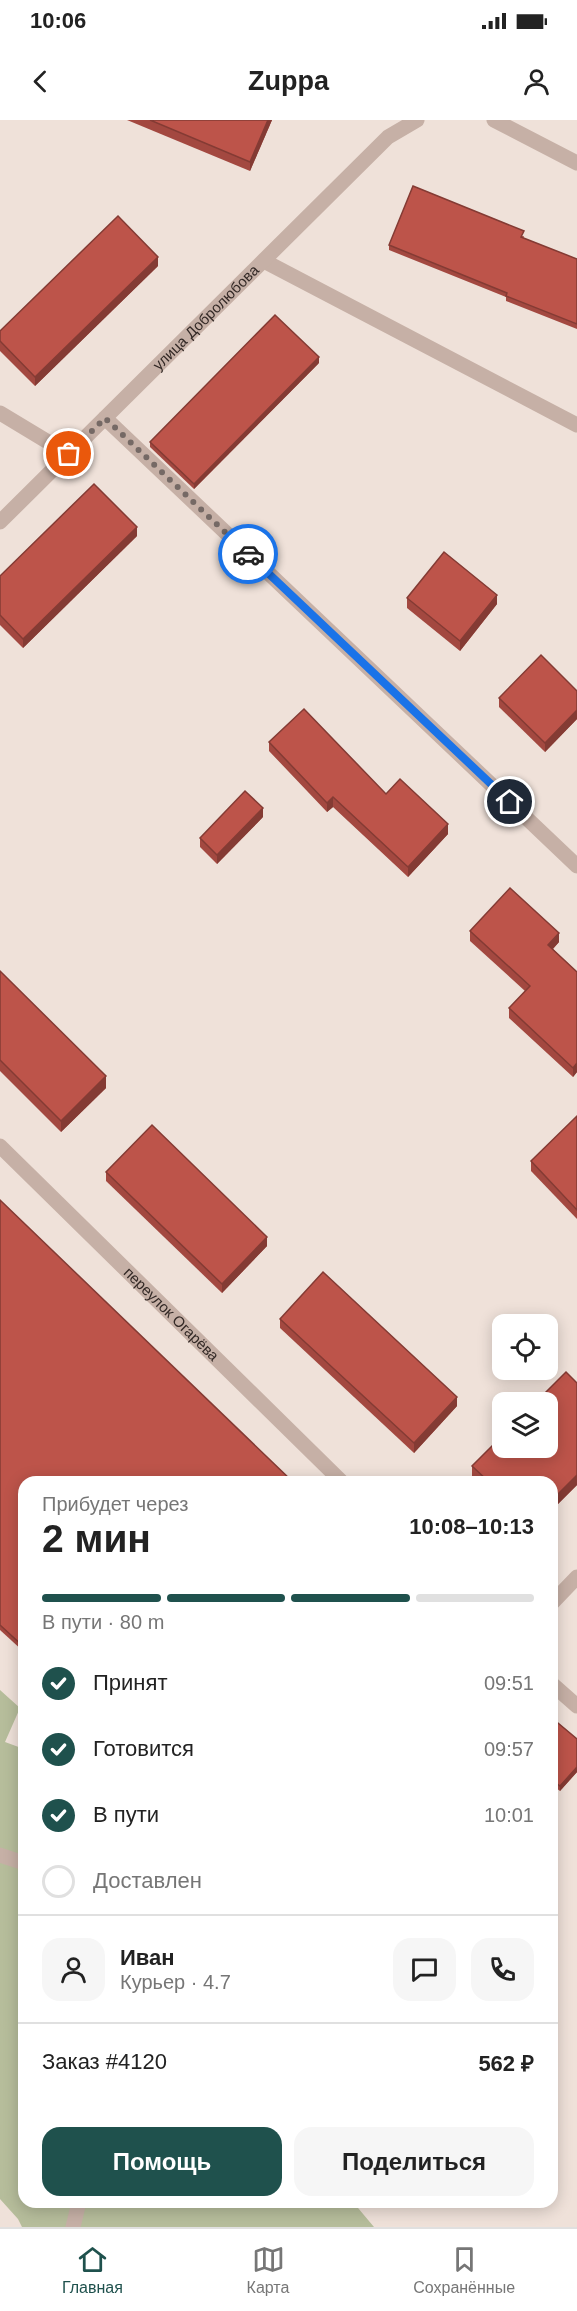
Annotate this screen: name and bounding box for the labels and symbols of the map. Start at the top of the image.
street label: улица Добролюбова [149,261,262,373]
pin [43,428,94,479]
courier [218,524,278,584]
pin [484,776,535,827]
street label: переулок Огарёва [121,1264,223,1365]

